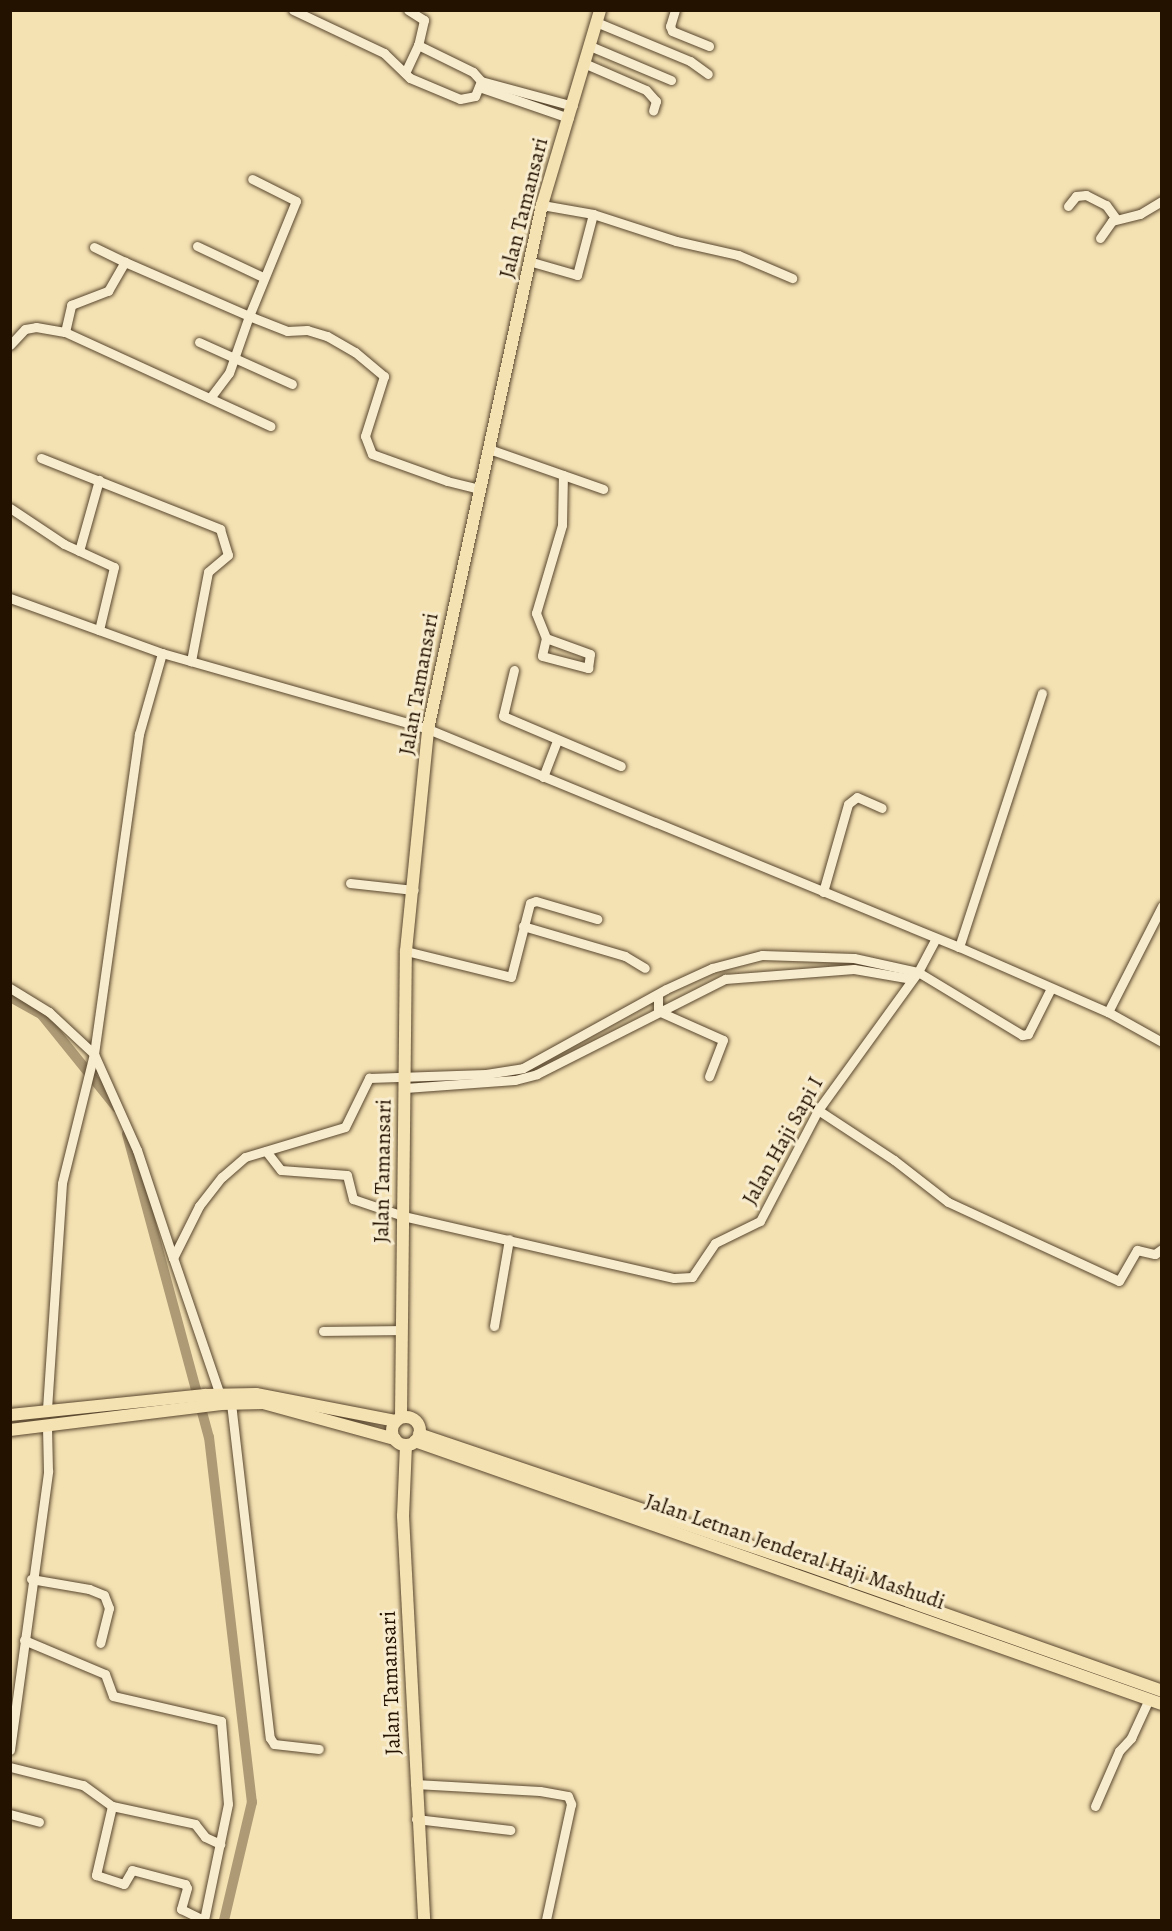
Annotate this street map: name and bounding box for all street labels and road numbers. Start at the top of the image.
street label: Jalan Tamansari [494,135,554,281]
street label: Jalan Tamansari [393,611,445,757]
street label: Jalan Haji Sapi I [737,1072,829,1210]
street label: Jalan Tamansari [369,1099,397,1243]
street label: Jalan Letnan Jenderal Haji Mashudi [642,1488,948,1616]
street label: Jalan Tamansari [375,1610,407,1756]

